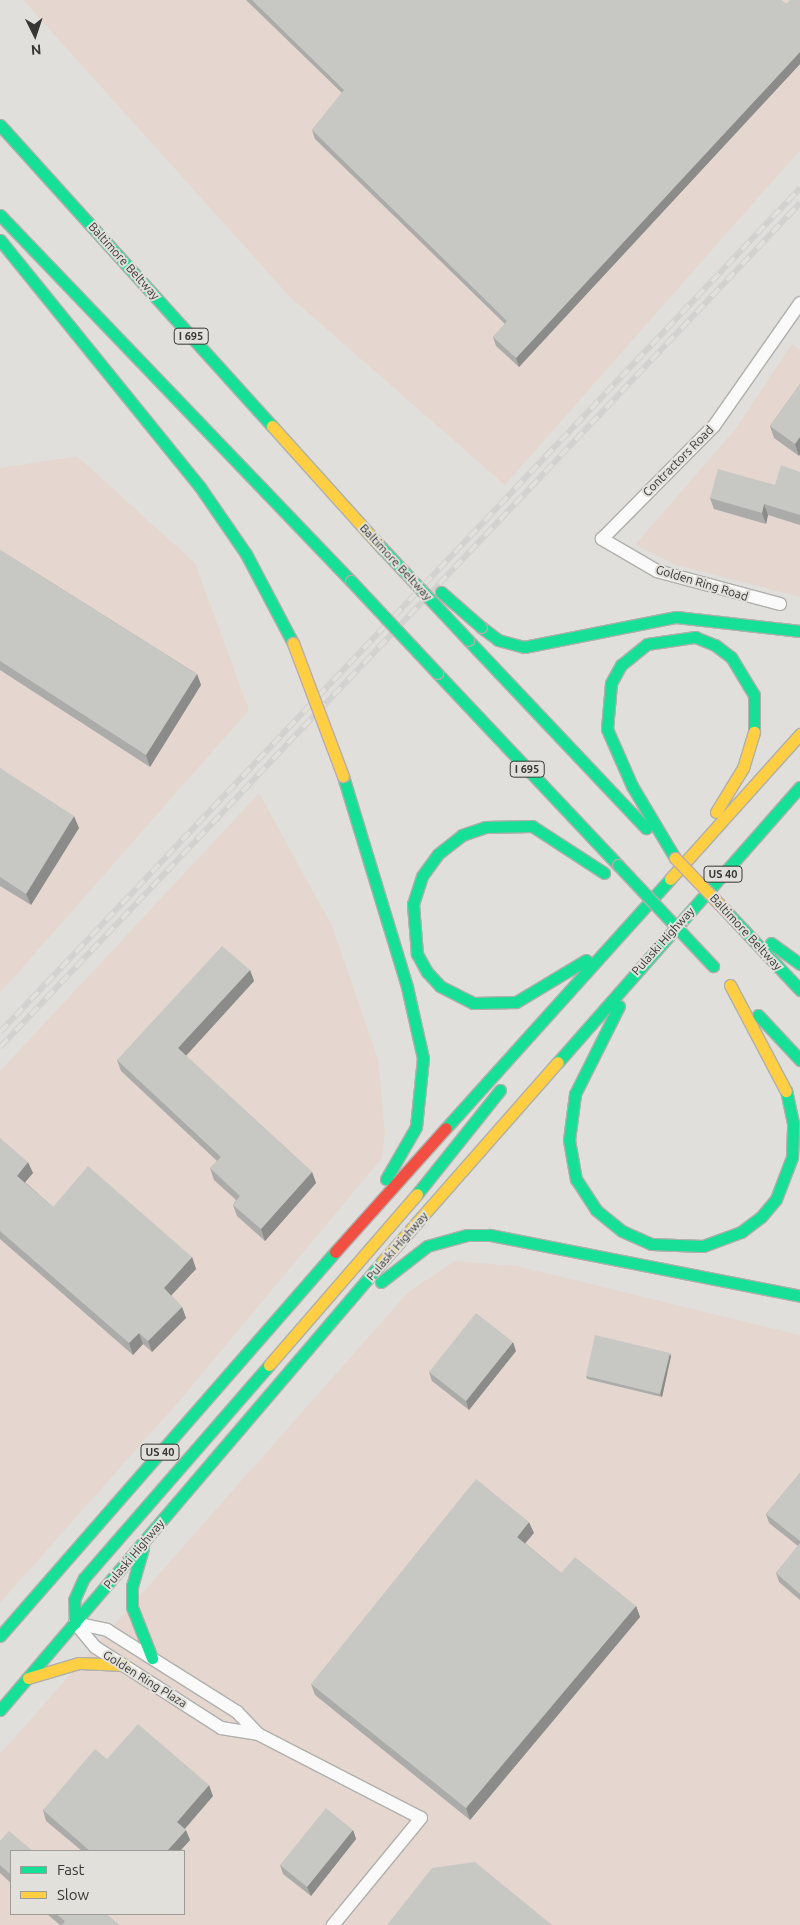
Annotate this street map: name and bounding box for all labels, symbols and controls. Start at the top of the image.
north arrow [10,10,60,60]
text: N [30,42,42,58]
street label: Baltimore Beltway [85,219,163,303]
road number: I 695 [174,328,208,344]
street label: Contractors Road [640,423,716,499]
street label: Baltimore Beltway [357,521,435,603]
street label: Golden Ring Road [654,562,750,604]
road number: I 695 [510,761,544,778]
road number: US 40 [703,866,743,882]
street label: Baltimore Beltway [707,891,785,973]
street label: Pulaski Highway [629,904,697,978]
street label: Pulaski Highway [363,1209,431,1283]
road number: US 40 [140,1444,180,1460]
street label: Pulaski Highway [101,1516,167,1592]
street label: Golden Ring Plaza [100,1647,190,1711]
legend [10,1850,185,1915]
text: Fast [57,1861,84,1878]
text: Slow [57,1886,89,1903]

